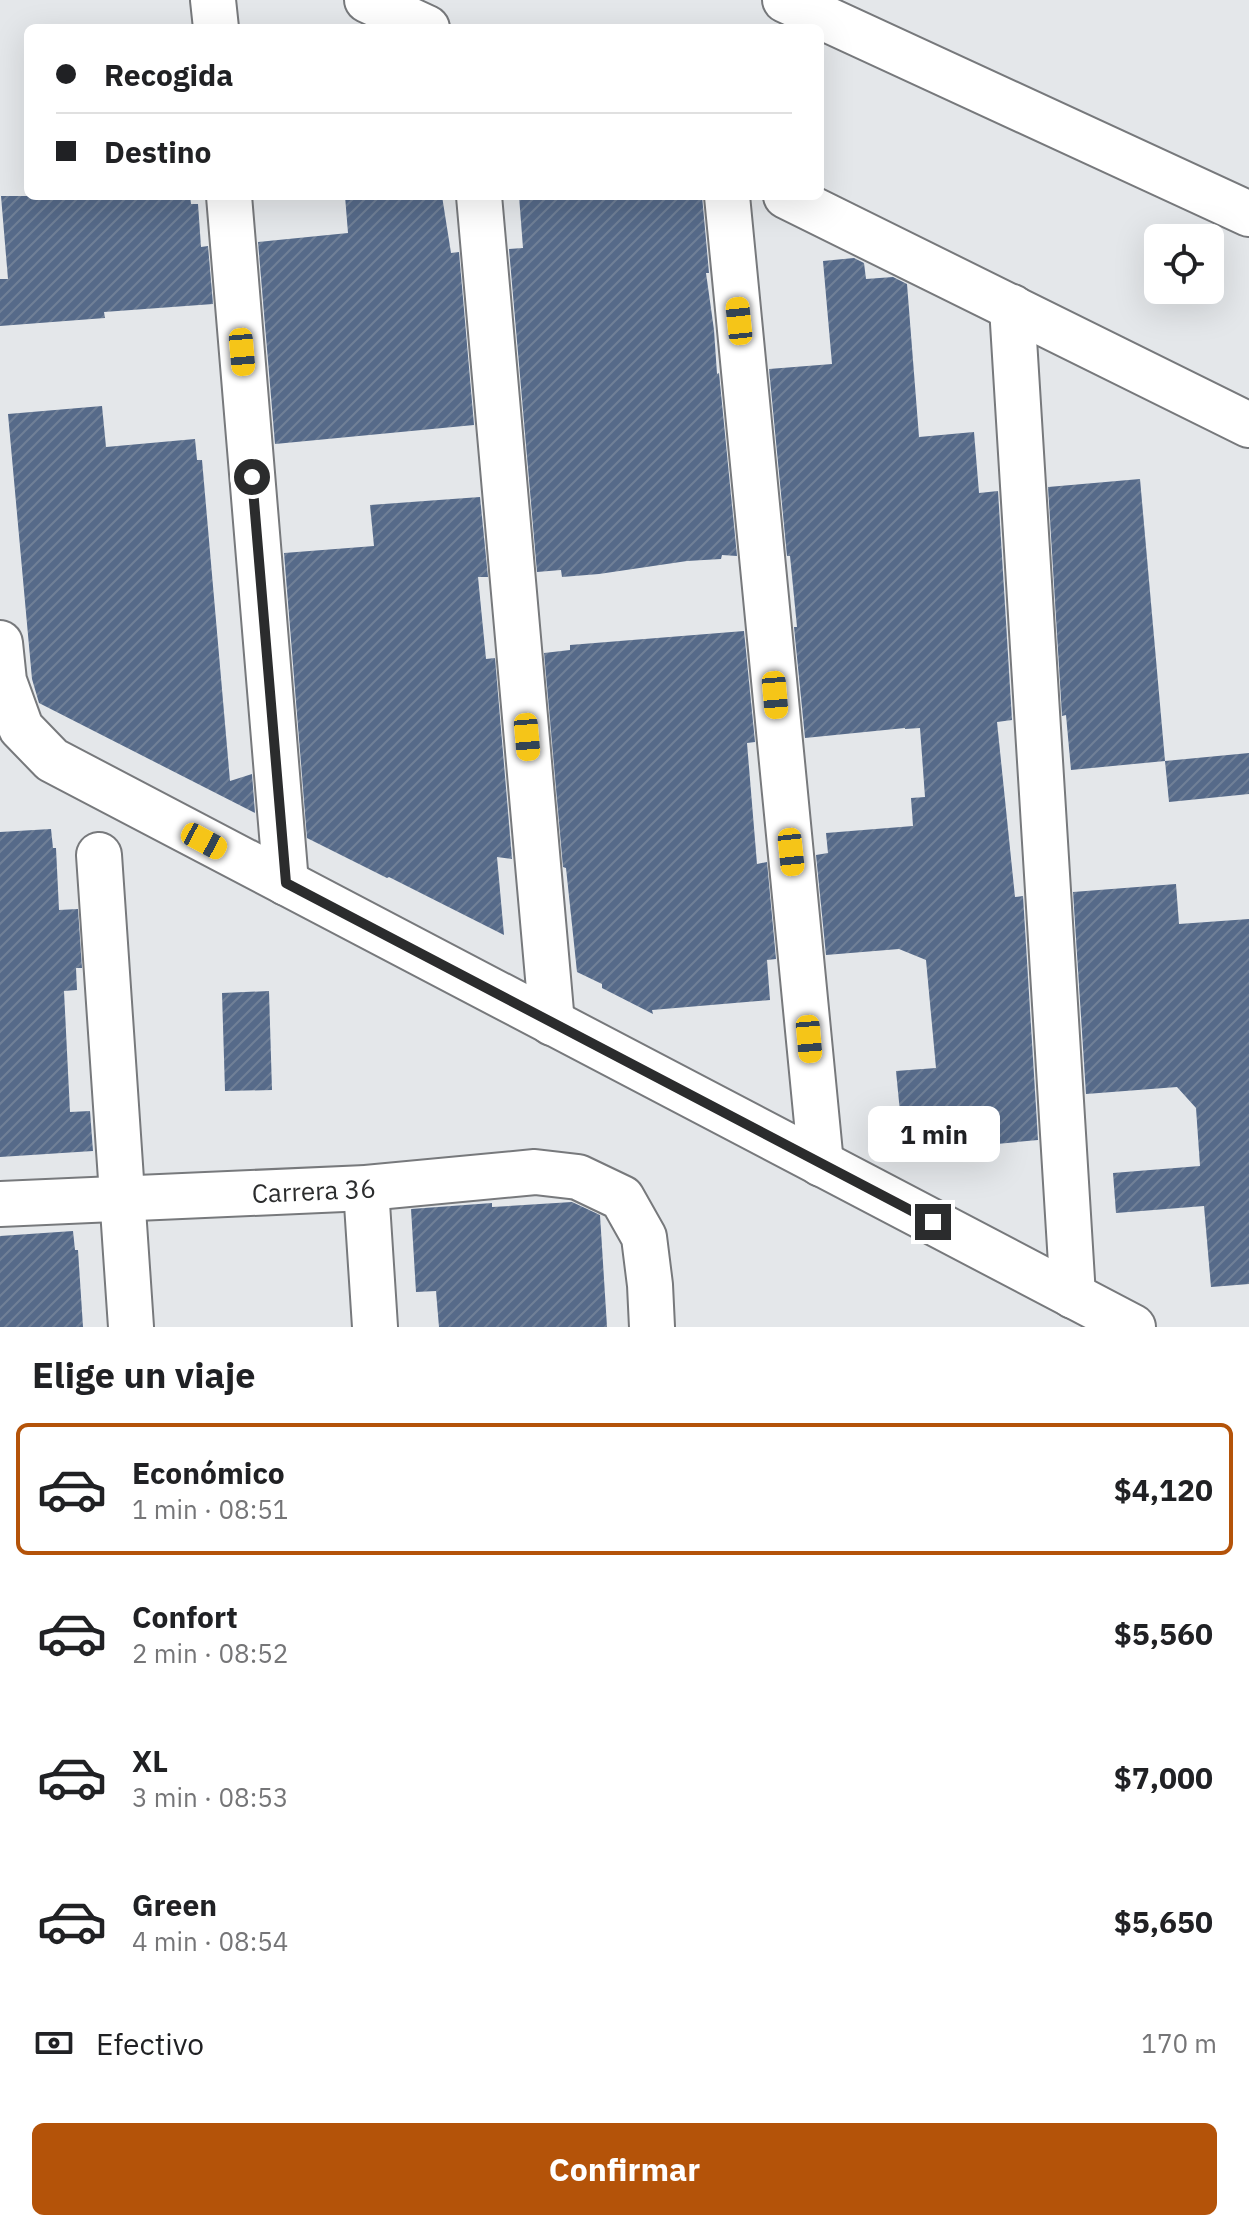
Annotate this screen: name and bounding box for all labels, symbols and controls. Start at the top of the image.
text: Recogida [104,55,233,94]
text: Destino [104,132,212,171]
map controls [1144,224,1224,304]
button: locate [1144,224,1224,304]
car [725,296,753,346]
car [228,327,256,377]
route start [234,459,270,495]
car [761,670,789,720]
car [513,712,541,762]
car [177,819,231,863]
car [777,827,805,877]
car [795,1014,823,1064]
callout: 1 min [867,1106,999,1162]
text: 1 min [900,1117,968,1151]
street label: Carrera 36 [251,1170,377,1210]
route end [915,1204,951,1240]
text: Elige un viaje [32,1351,256,1398]
icon: car [36,1453,108,1525]
text: Económico [132,1453,285,1492]
text: $4,120 [1114,1470,1213,1509]
text: 1 min · 08:51 [132,1492,288,1526]
icon: car [36,1597,108,1669]
text: Confort [132,1597,238,1636]
text: $5,560 [1114,1614,1213,1653]
text: 2 min · 08:52 [132,1636,288,1670]
icon: car [36,1741,108,1813]
text: XL [132,1741,168,1780]
text: $7,000 [1114,1758,1213,1797]
text: 3 min · 08:53 [132,1780,288,1814]
icon: car [36,1885,108,1957]
text: Green [132,1885,217,1924]
text: $5,650 [1114,1902,1213,1941]
text: 4 min · 08:54 [132,1924,288,1958]
icon: cash [32,2021,76,2065]
text: Efectivo [96,2024,204,2063]
text: 170 m [1141,2026,1217,2060]
button: Confirmar [32,2123,1217,2215]

